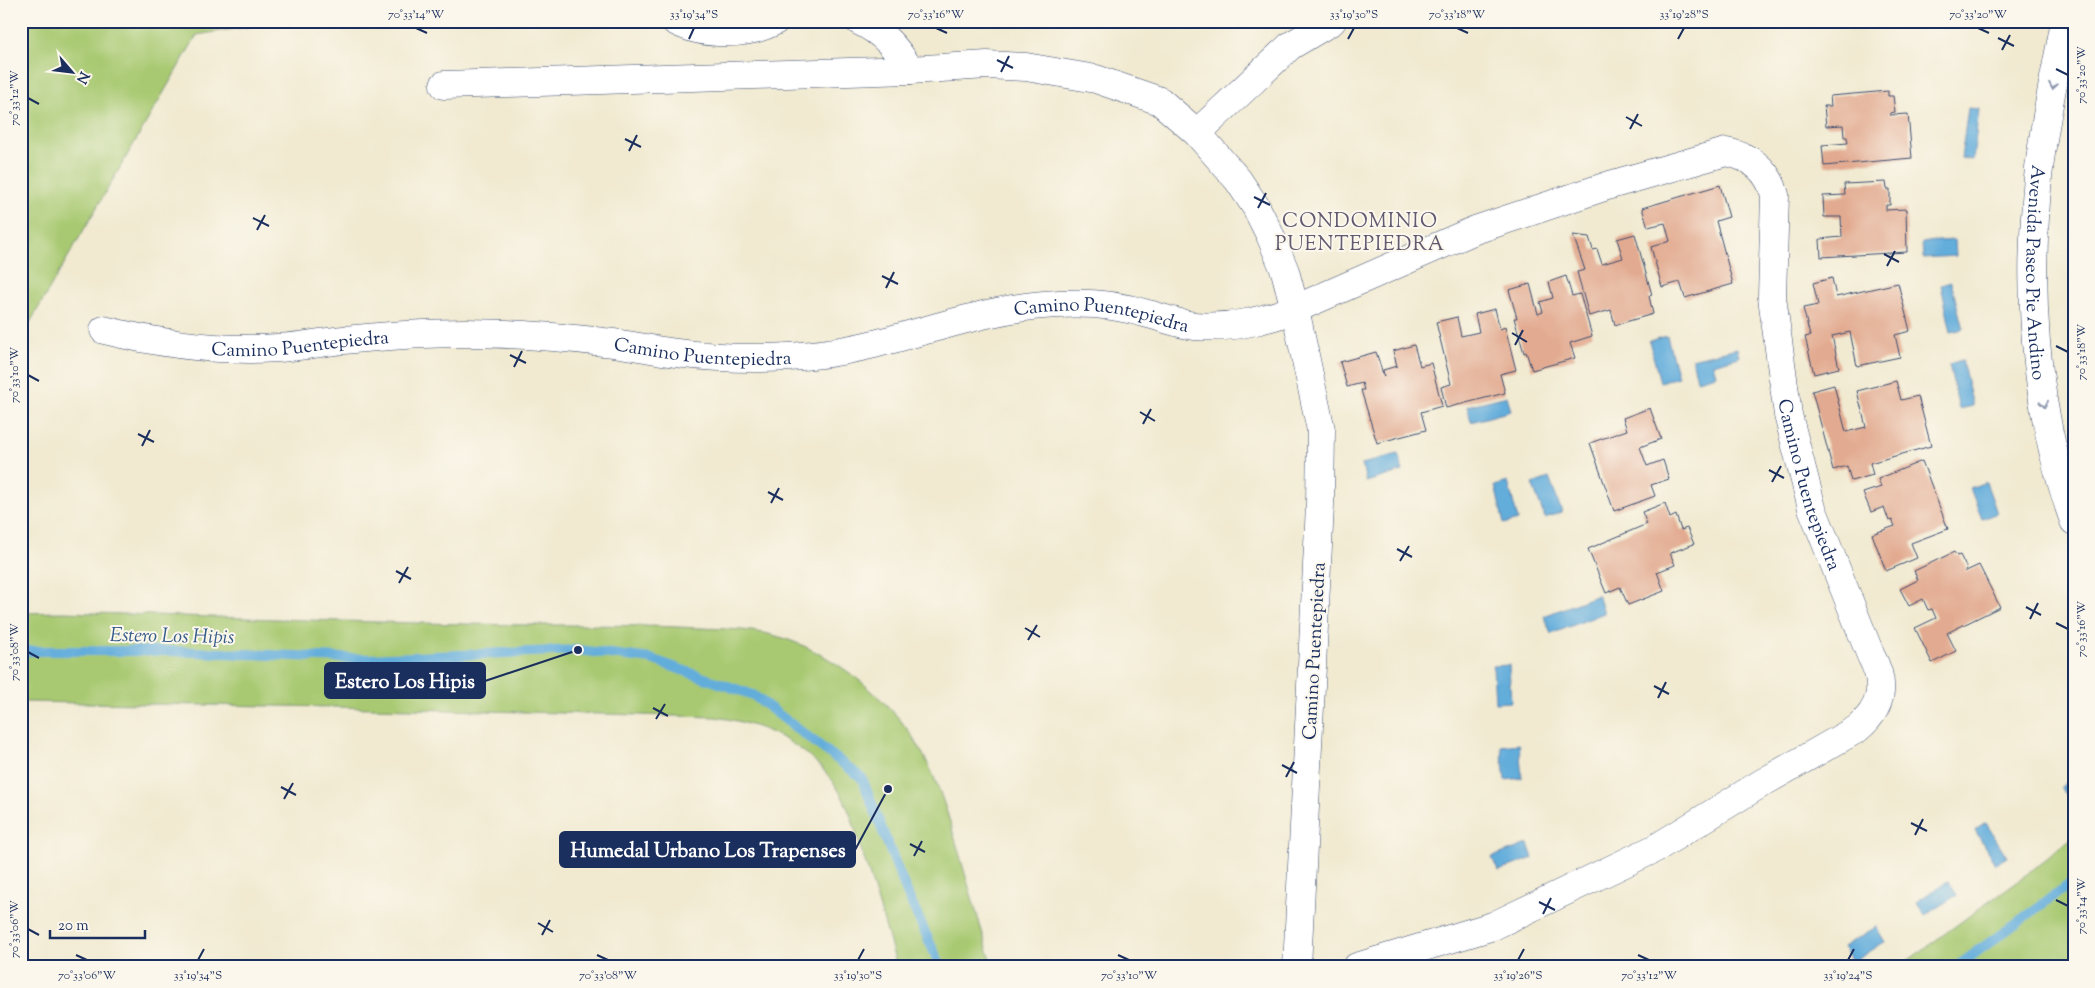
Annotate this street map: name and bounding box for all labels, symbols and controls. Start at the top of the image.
text: 70°33'14"W [388,6,445,24]
text: 33°19'34"S [670,6,718,24]
text: 70°33'16"W [908,6,965,24]
text: 33°19'30"S [1330,6,1378,24]
text: 70°33'18"W [1429,6,1486,24]
text: 33°19'28"S [1659,6,1709,24]
text: 70°33'20"W [1949,6,2008,24]
text: 70°33'20"W [2073,45,2091,104]
north arrow [48,48,98,98]
text: N [70,68,93,87]
text: 70°33'12"W [6,69,24,126]
one-way arrow [2049,82,2059,91]
street label: Avenida Paseo Pie Andino [2017,163,2051,382]
district label: CONDOMINIO PUENTEPIEDRA [1275,208,1445,260]
street label: Camino Puentepiedra [1012,292,1191,341]
text: 70°33'18"W [2073,323,2091,380]
street label: Camino Puentepiedra [210,325,390,365]
street label: Camino Puentepiedra [612,332,792,374]
text: 70°33'10"W [6,346,24,403]
street label: Camino Puentepiedra [1770,397,1847,575]
one-way arrow [2038,401,2049,409]
street label: Camino Puentepiedra [1297,561,1334,741]
text: 70°33'16"W [2073,600,2091,657]
text: 70°33'08"W [6,622,24,681]
water label: Estero Los Hipis [109,622,235,653]
callout: Estero Los Hipis [325,663,485,698]
text: Estero Los Hipis [335,669,475,698]
callout: Humedal Urbano Los Trapenses [560,832,855,867]
text: Humedal Urbano Los Trapenses [570,838,846,867]
text: 70°33'14"W [2073,877,2091,934]
text: 70°33'06"W [6,899,24,958]
scale bar [50,908,145,940]
text: 20 m [58,916,89,937]
text: 70°33'06"W [58,967,117,985]
text: 33°19'34"S [174,967,222,985]
text: 70°33'08"W [579,967,638,985]
text: 33°19'30"S [834,967,882,985]
text: 70°33'10"W [1101,967,1158,985]
text: 33°19'26"S [1493,967,1543,985]
text: 70°33'12"W [1621,967,1678,985]
text: 33°19'24"S [1823,967,1873,985]

